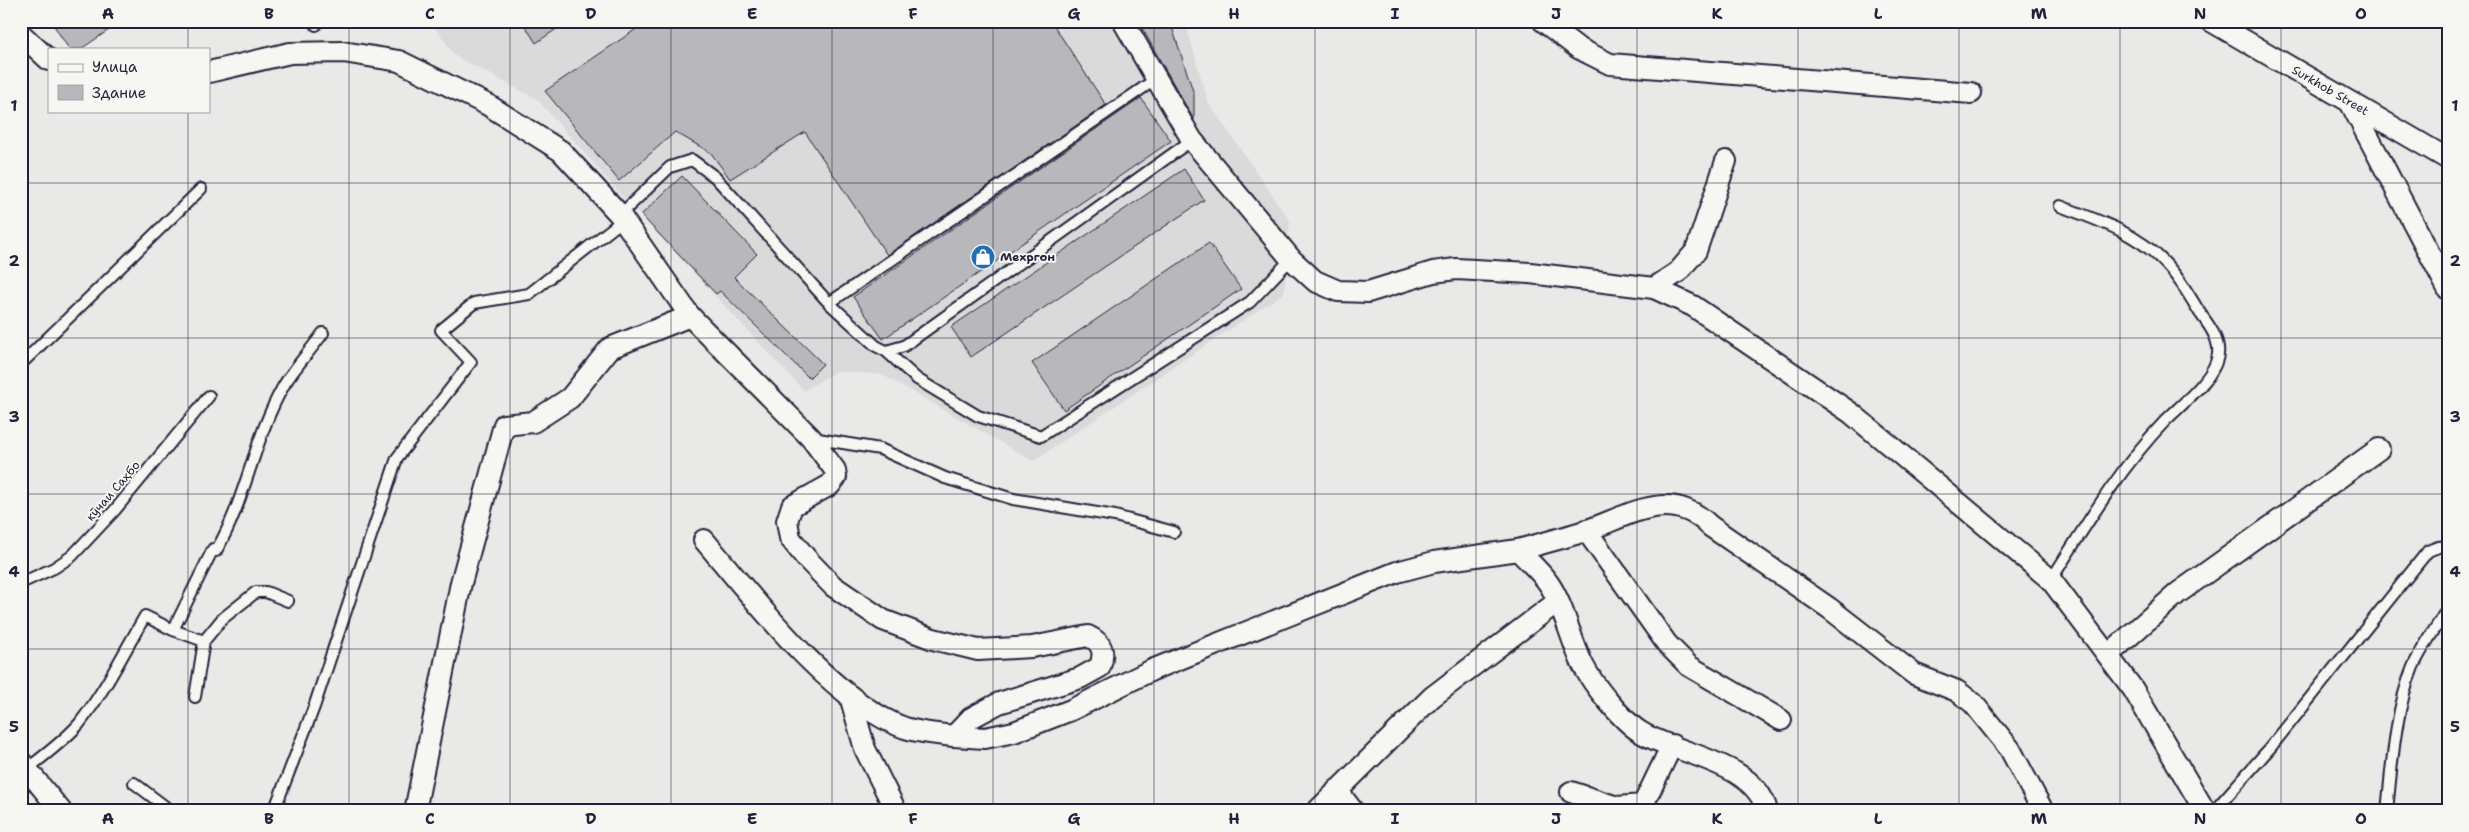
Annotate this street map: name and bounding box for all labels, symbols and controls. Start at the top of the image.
text: A [102,3,114,24]
text: B [264,3,274,24]
text: C [425,3,435,24]
text: D [585,3,597,24]
text: E [747,3,757,24]
text: F [908,3,918,24]
text: G [1068,3,1081,24]
text: H [1228,3,1240,24]
text: I [1391,3,1400,24]
text: J [1551,3,1561,24]
text: K [1712,3,1723,24]
text: L [1874,3,1883,24]
text: M [2031,3,2048,24]
text: N [2194,3,2206,24]
text: O [2355,3,2367,24]
legend [48,48,210,112]
text: Улица [92,57,138,77]
street label: Surkhob Street [2289,62,2372,119]
text: Здание [92,83,146,103]
text: 1 [10,95,18,116]
text: 1 [2451,95,2459,116]
shop icon: Мехргон [970,244,996,270]
place label: Мехргон [1000,249,1055,265]
text: 2 [8,250,20,271]
text: 2 [2449,250,2461,271]
text: 3 [8,406,20,427]
text: 3 [2449,406,2461,427]
street label: кӯчаи Саҳбо [82,458,144,524]
text: 4 [8,561,20,582]
text: 4 [2449,561,2461,582]
text: 5 [9,716,19,737]
text: 5 [2450,716,2460,737]
text: A [102,808,114,829]
text: B [264,808,274,829]
text: C [425,808,435,829]
text: D [585,808,597,829]
text: E [747,808,757,829]
text: F [908,808,918,829]
text: G [1068,808,1081,829]
text: H [1228,808,1240,829]
text: I [1391,808,1400,829]
text: J [1551,808,1561,829]
text: K [1712,808,1723,829]
text: L [1874,808,1883,829]
text: M [2031,808,2048,829]
text: N [2194,808,2206,829]
text: O [2355,808,2367,829]

